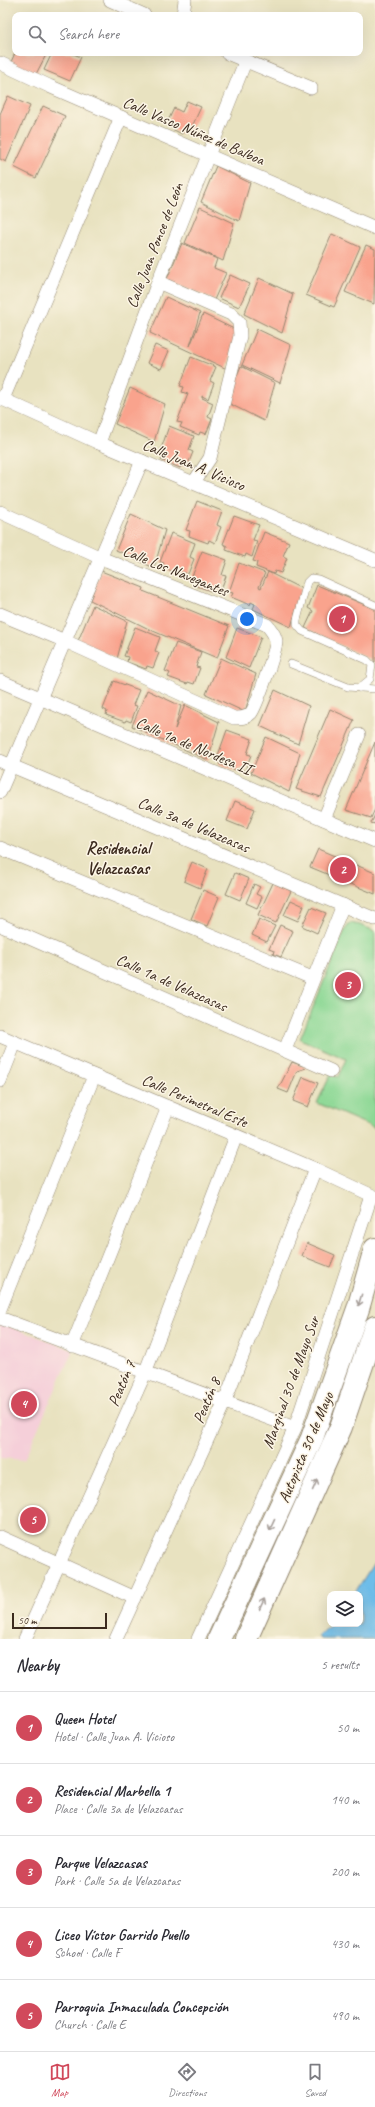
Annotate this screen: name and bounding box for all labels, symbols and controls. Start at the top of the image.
search box [12,12,363,56]
icon: search [26,23,48,45]
text: Search here [58,25,119,44]
street label: Calle Vasco Núñez de Balboa [120,92,269,170]
street label: Calle Juan Ponce de León [122,179,188,311]
street label: Calle Juan A. Vicioso [139,434,249,496]
street label: Calle Los Navegantes [120,541,233,602]
pin: 1 [329,604,355,634]
your location [237,609,257,629]
street label: Calle 1a de Nordesa II [133,713,258,781]
street label: Calle 3a de Velazcasas [135,792,254,858]
district label: Residencial Velazcasas [86,838,153,879]
pin: 2 [330,855,356,885]
street label: Calle 1a de Velazcasas [113,950,232,1017]
pin: 3 [335,970,361,1000]
street label: Calle Perimetral Este [139,1070,252,1133]
one-way arrow [356,1293,364,1306]
street label: Marginal 30 de Mayo Sur [258,1312,325,1451]
street label: Peatón 7 [103,1357,141,1409]
street label: Peatón 8 [188,1373,226,1426]
street label: Autopista 30 de Mayo [274,1388,339,1506]
pin: 4 [11,1389,37,1419]
one-way arrow [312,1479,320,1491]
pin: 5 [20,1505,46,1535]
one-way arrow [268,1519,275,1531]
map controls [327,1591,363,1627]
button: layers [327,1591,363,1627]
one-way arrow [259,1598,266,1610]
scale bar [12,1611,107,1630]
text: 50 m [18,1613,37,1627]
text: Nearby [16,1655,59,1676]
text: 5 results [321,1657,359,1673]
text: Queen Hotel [54,1710,114,1729]
text: 1 [26,1720,32,1736]
text: 50 m [337,1720,359,1736]
text: Hotel · Calle Juan A. Vicioso [54,1729,174,1745]
text: Residencial Marbella 1 [54,1782,170,1801]
text: 2 [26,1792,32,1808]
text: 140 m [331,1792,359,1808]
text: Place · Calle 3a de Velazcasas [54,1801,183,1817]
text: Parque Velazcasas [54,1854,147,1873]
text: 3 [26,1864,32,1880]
text: 200 m [331,1864,359,1880]
text: Park · Calle 5a de Velazcasas [54,1873,180,1889]
text: Liceo Víctor Garrido Puello [54,1926,189,1945]
text: 4 [26,1936,32,1952]
text: 430 m [331,1936,359,1952]
text: School · Calle F [54,1945,120,1961]
text: Parroquia Inmaculada Concepción [54,1998,228,2017]
text: 5 [26,2008,32,2024]
text: 490 m [331,2008,359,2024]
text: Church · Calle E [54,2017,126,2033]
tab: Map [49,2061,71,2099]
tab: Directions [168,2061,207,2099]
tab: Saved [304,2061,326,2099]

